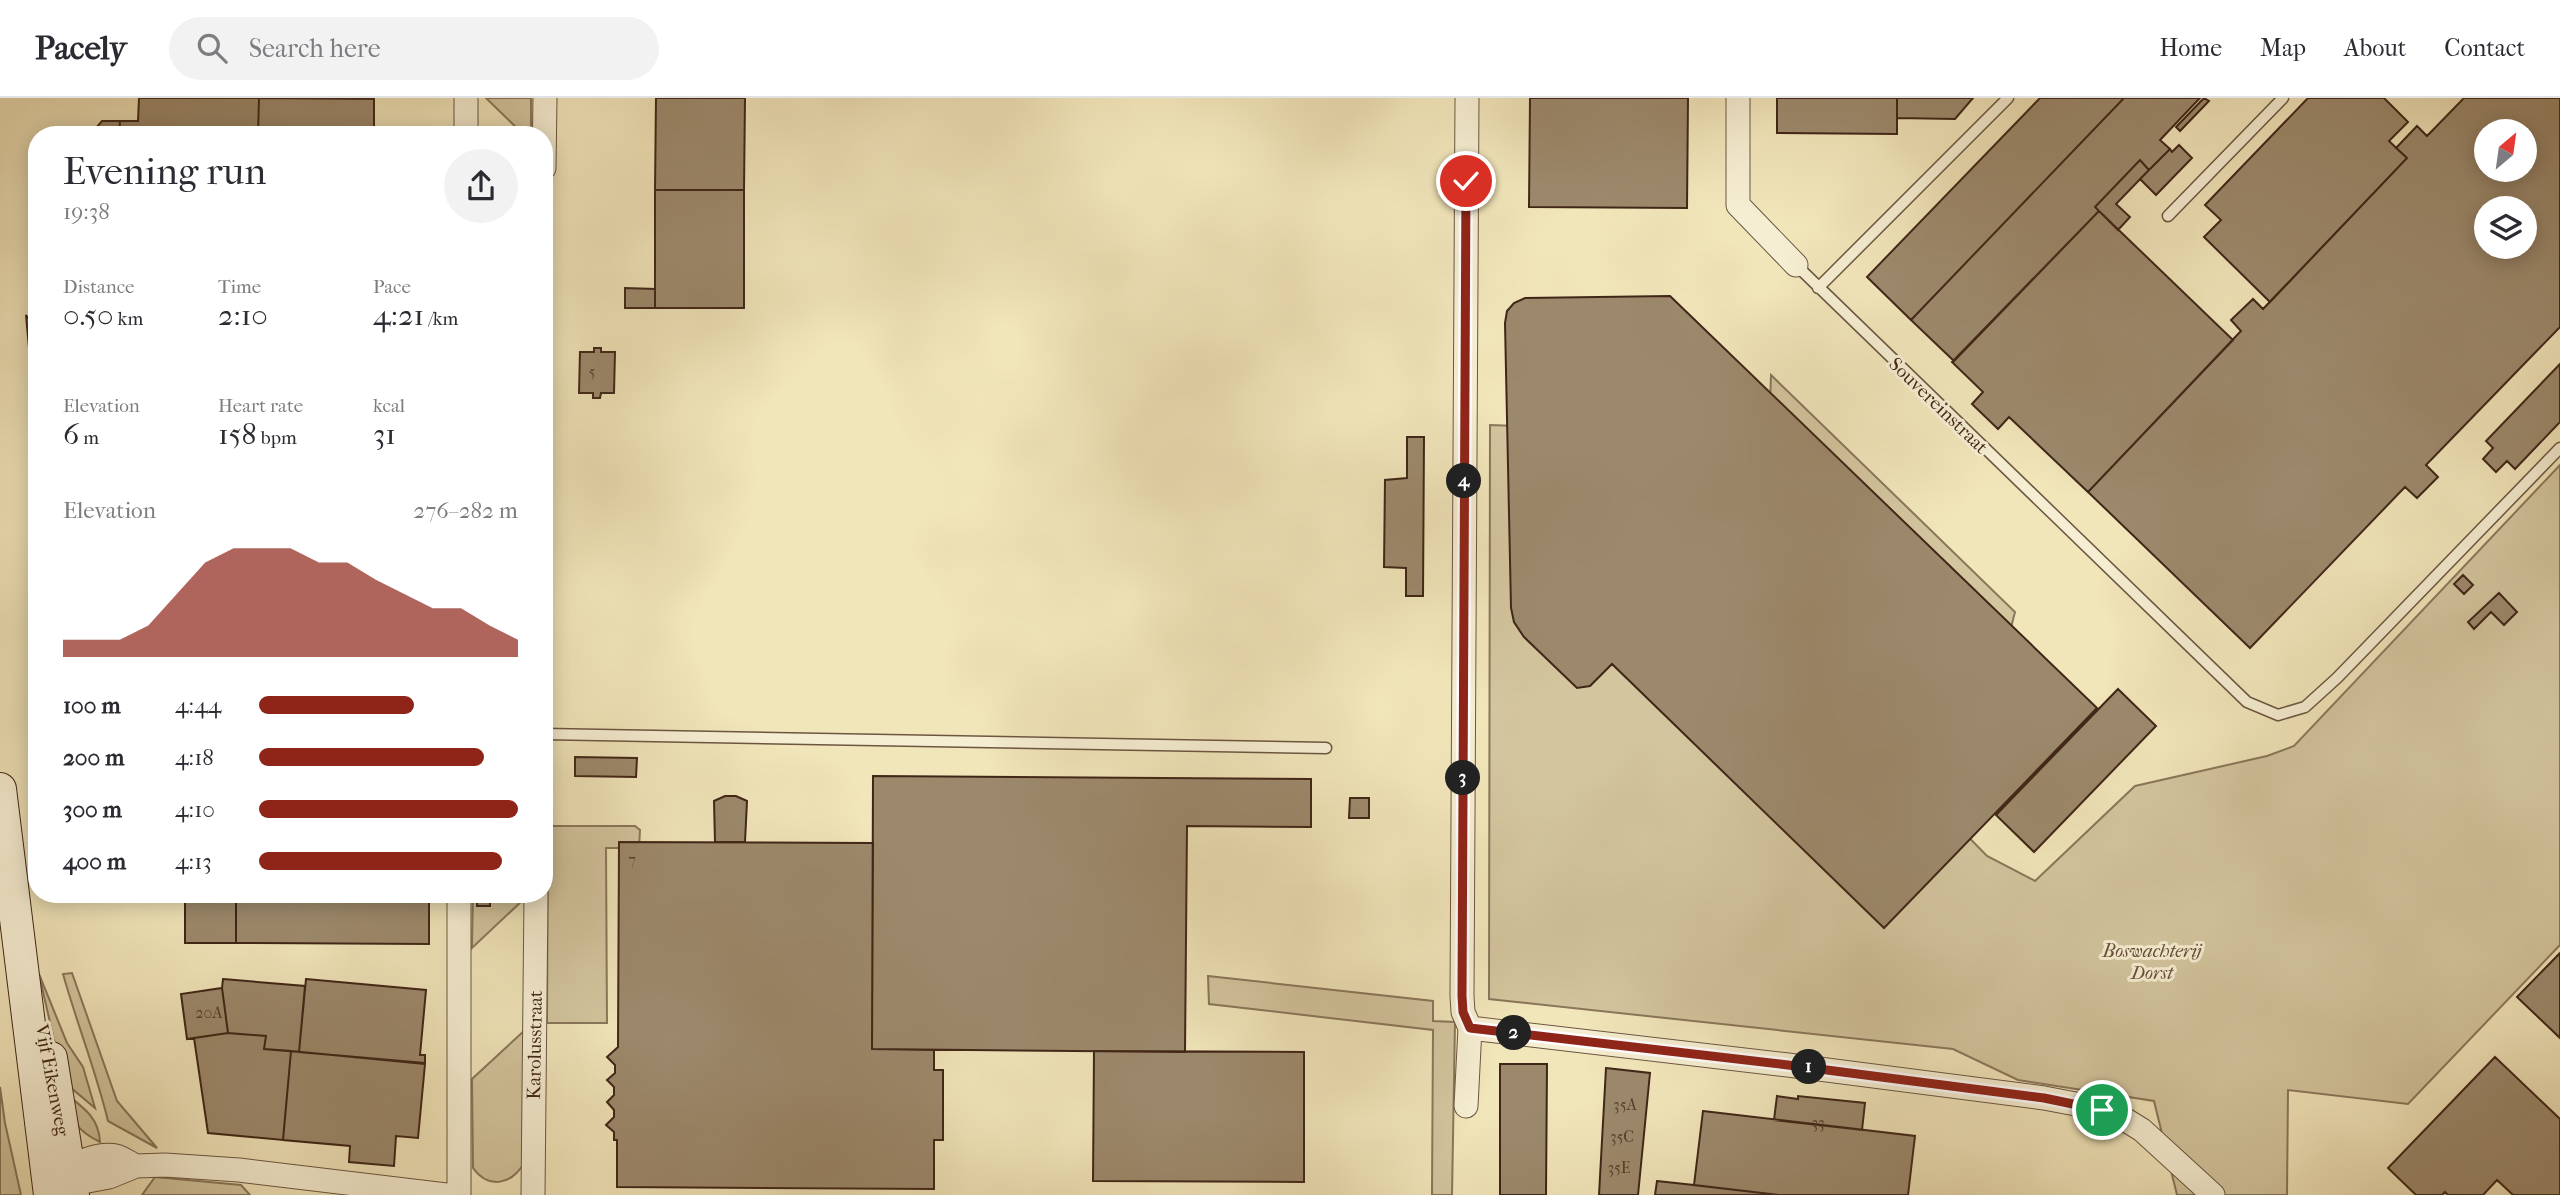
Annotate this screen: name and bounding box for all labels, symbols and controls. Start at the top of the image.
search box [169,17,659,80]
text: Pacely [35,29,127,68]
icon: search [193,29,231,67]
text: Search here [249,33,381,64]
text: Home [2160,34,2222,62]
text: Map [2260,34,2306,62]
text: About [2344,34,2406,62]
text: Contact [2444,34,2525,62]
north arrow [2474,119,2538,182]
map controls [2474,119,2537,259]
text: Evening run [63,149,266,194]
button: share [444,149,518,223]
pin [1436,151,1496,211]
icon: check [1447,162,1485,200]
button: layers [2474,196,2537,259]
text: 19:38 [63,198,110,225]
text: Distance [63,276,134,298]
text: Time [218,276,261,298]
text: Pace [373,276,411,298]
text: 0.50 [63,298,114,333]
text: 2:10 [218,298,268,333]
text: 4:21 [373,298,424,333]
text: km [114,308,143,330]
text: /km [424,308,458,330]
street label: Souvereinstraat [1884,353,1992,458]
house number: 5 [589,362,596,381]
text: Elevation [63,395,140,417]
text: Heart rate [218,395,303,417]
text: kcal [373,395,405,417]
text: 6 [63,417,79,452]
text: 158 [218,417,257,452]
text: 31 [373,417,396,452]
text: m [79,427,99,449]
text: bpm [257,427,297,449]
pin: 4 [1446,464,1482,498]
text: 4 [1458,469,1469,491]
text: Elevation [63,497,156,524]
text: 276–282 m [413,497,518,524]
text: 100 m [63,692,121,719]
text: 4:44 [175,692,221,719]
text: 200 m [63,744,124,771]
text: 4:18 [175,744,214,771]
pin: 3 [1446,760,1480,796]
text: 3 [1459,766,1466,788]
text: 300 m [63,796,122,823]
text: 4:10 [175,796,215,823]
text: 400 m [63,848,126,875]
text: 4:13 [175,848,212,875]
house number: 7 [628,850,636,869]
park label: Boswachterij Dorst [2102,940,2203,984]
street label: Karolusstraat [523,990,547,1100]
house number: 20A [195,1003,223,1022]
pin: 2 [1496,1016,1532,1051]
text: 2 [1509,1021,1518,1043]
street label: Vijf Eikenweg [30,1022,74,1139]
pin: 1 [1792,1049,1826,1084]
text: 1 [1805,1055,1812,1077]
pin [2072,1080,2132,1140]
icon: arrive [2083,1091,2121,1129]
house number: 35A [1613,1095,1638,1114]
house number: 33 [1811,1113,1825,1132]
house number: 35C [1610,1127,1634,1146]
house number: 35E [1607,1158,1631,1177]

